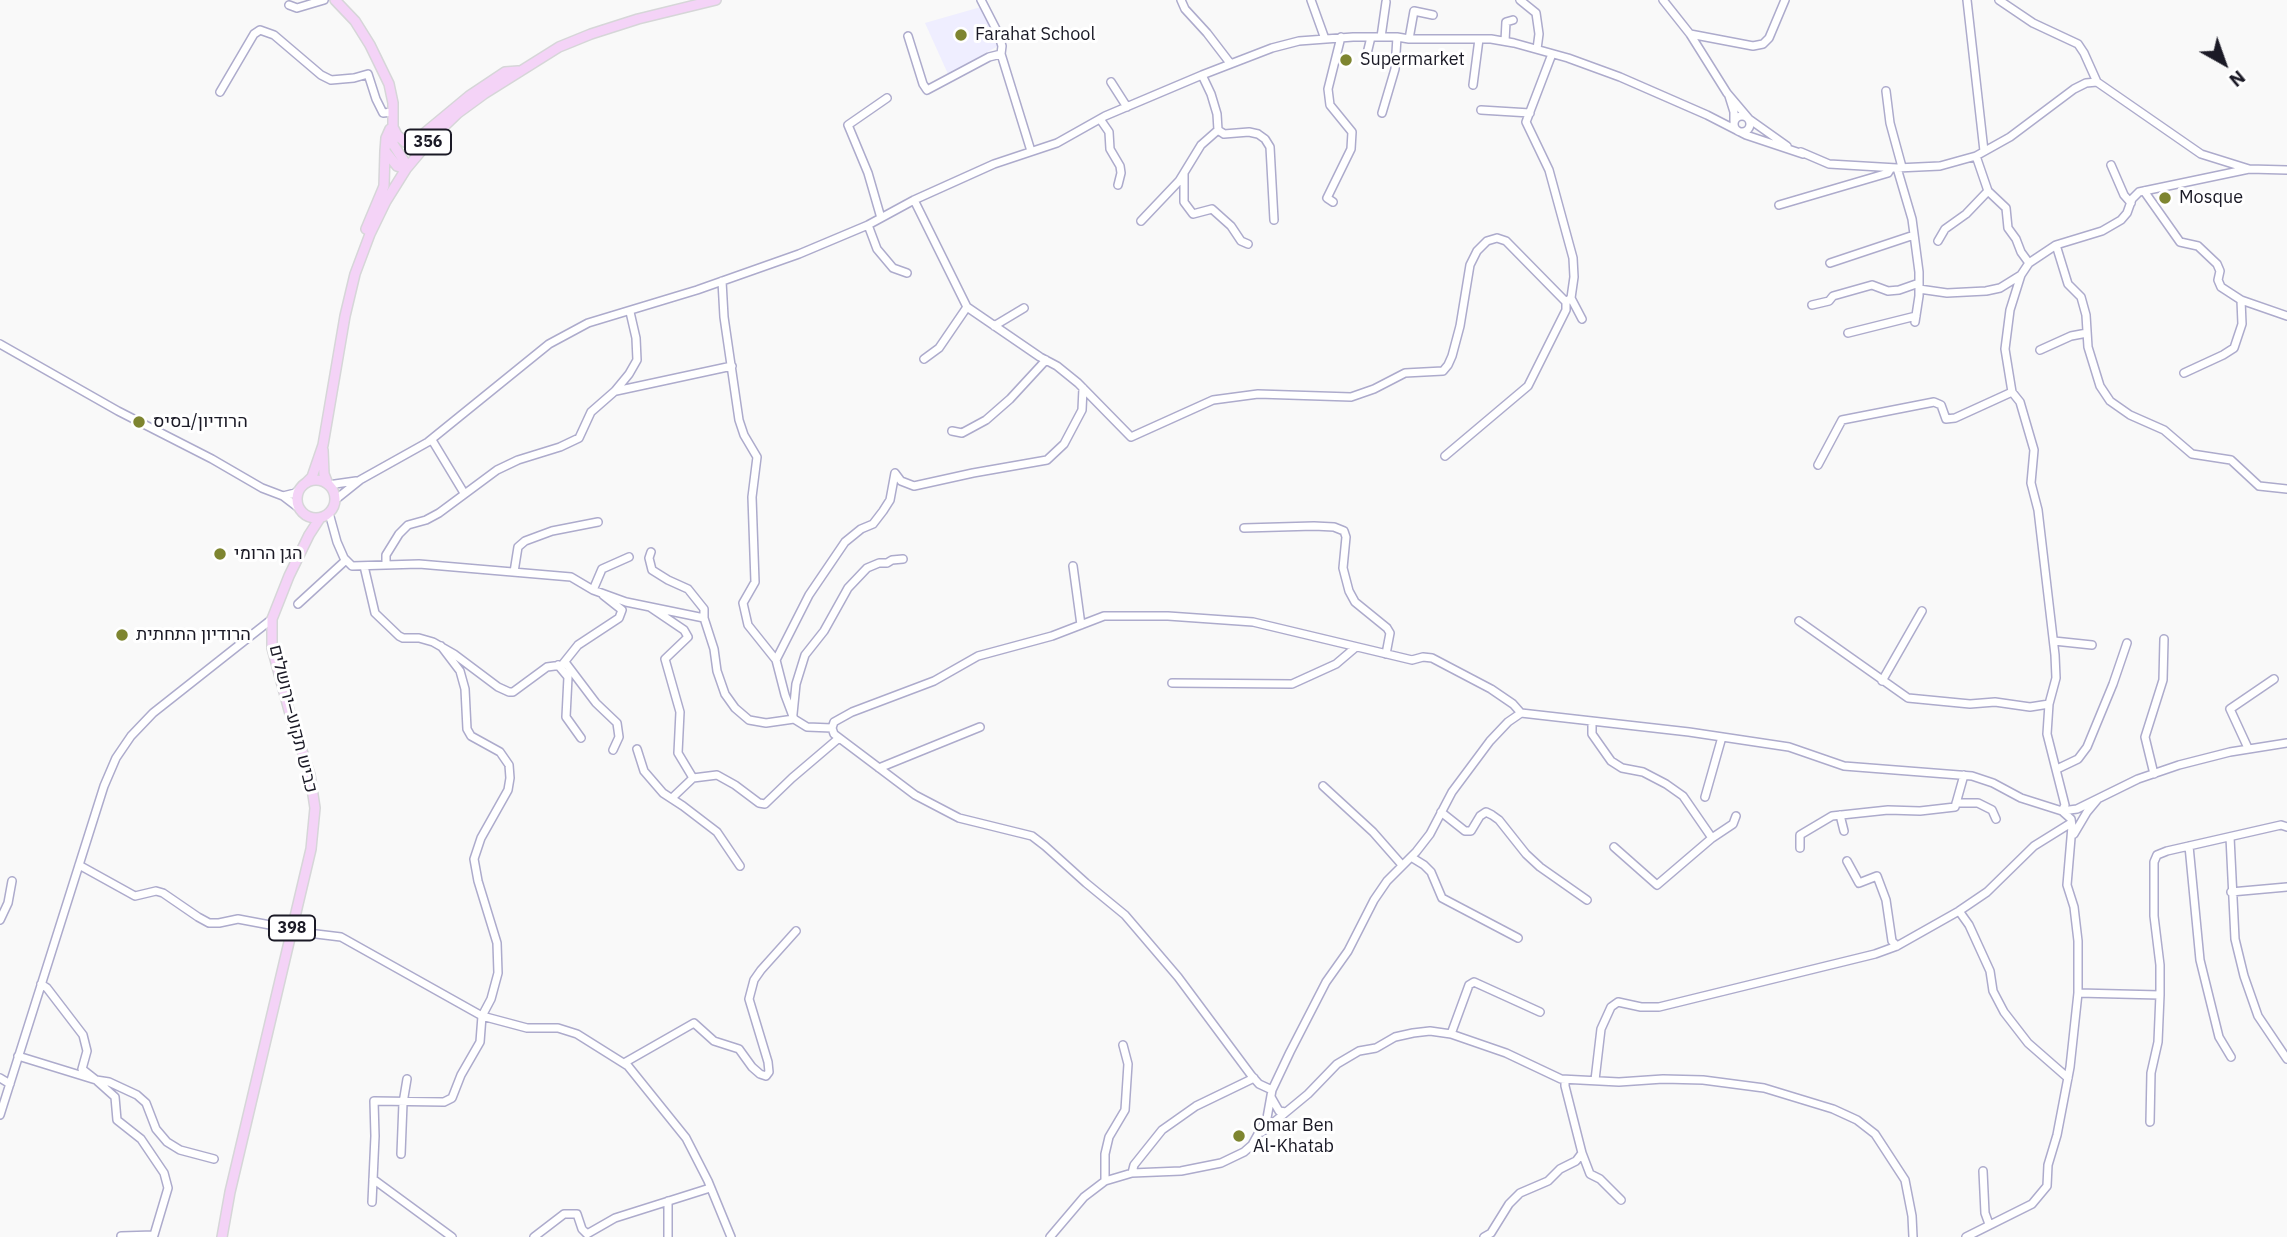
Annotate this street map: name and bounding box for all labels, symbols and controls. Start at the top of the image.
place label: Farahat School [975,24,1095,46]
marker: Farahat School [953,27,969,43]
north arrow [2189,28,2259,98]
place label: Supermarket [1360,49,1465,71]
marker: Supermarket [1338,52,1354,68]
text: N [2225,65,2250,93]
road number: 356 [405,130,451,154]
place label: Mosque [2179,187,2243,209]
marker: Mosque [2157,190,2173,206]
place label: הרודיון/בסיס [153,411,248,433]
marker: הרודיון/בסיס [131,414,147,430]
place label: הגן הרומי [234,543,303,565]
marker: הגן הרומי [212,546,228,562]
place label: הרודיון התחתית [136,624,251,646]
marker: הרודיון התחתית [114,627,130,643]
street label: כביש תקוע–ירושלים [264,643,322,795]
road number: 398 [269,916,315,940]
place label: Omar Ben Al-Khatab [1253,1115,1334,1158]
marker: Omar Ben Al-Khatab [1231,1128,1247,1144]

